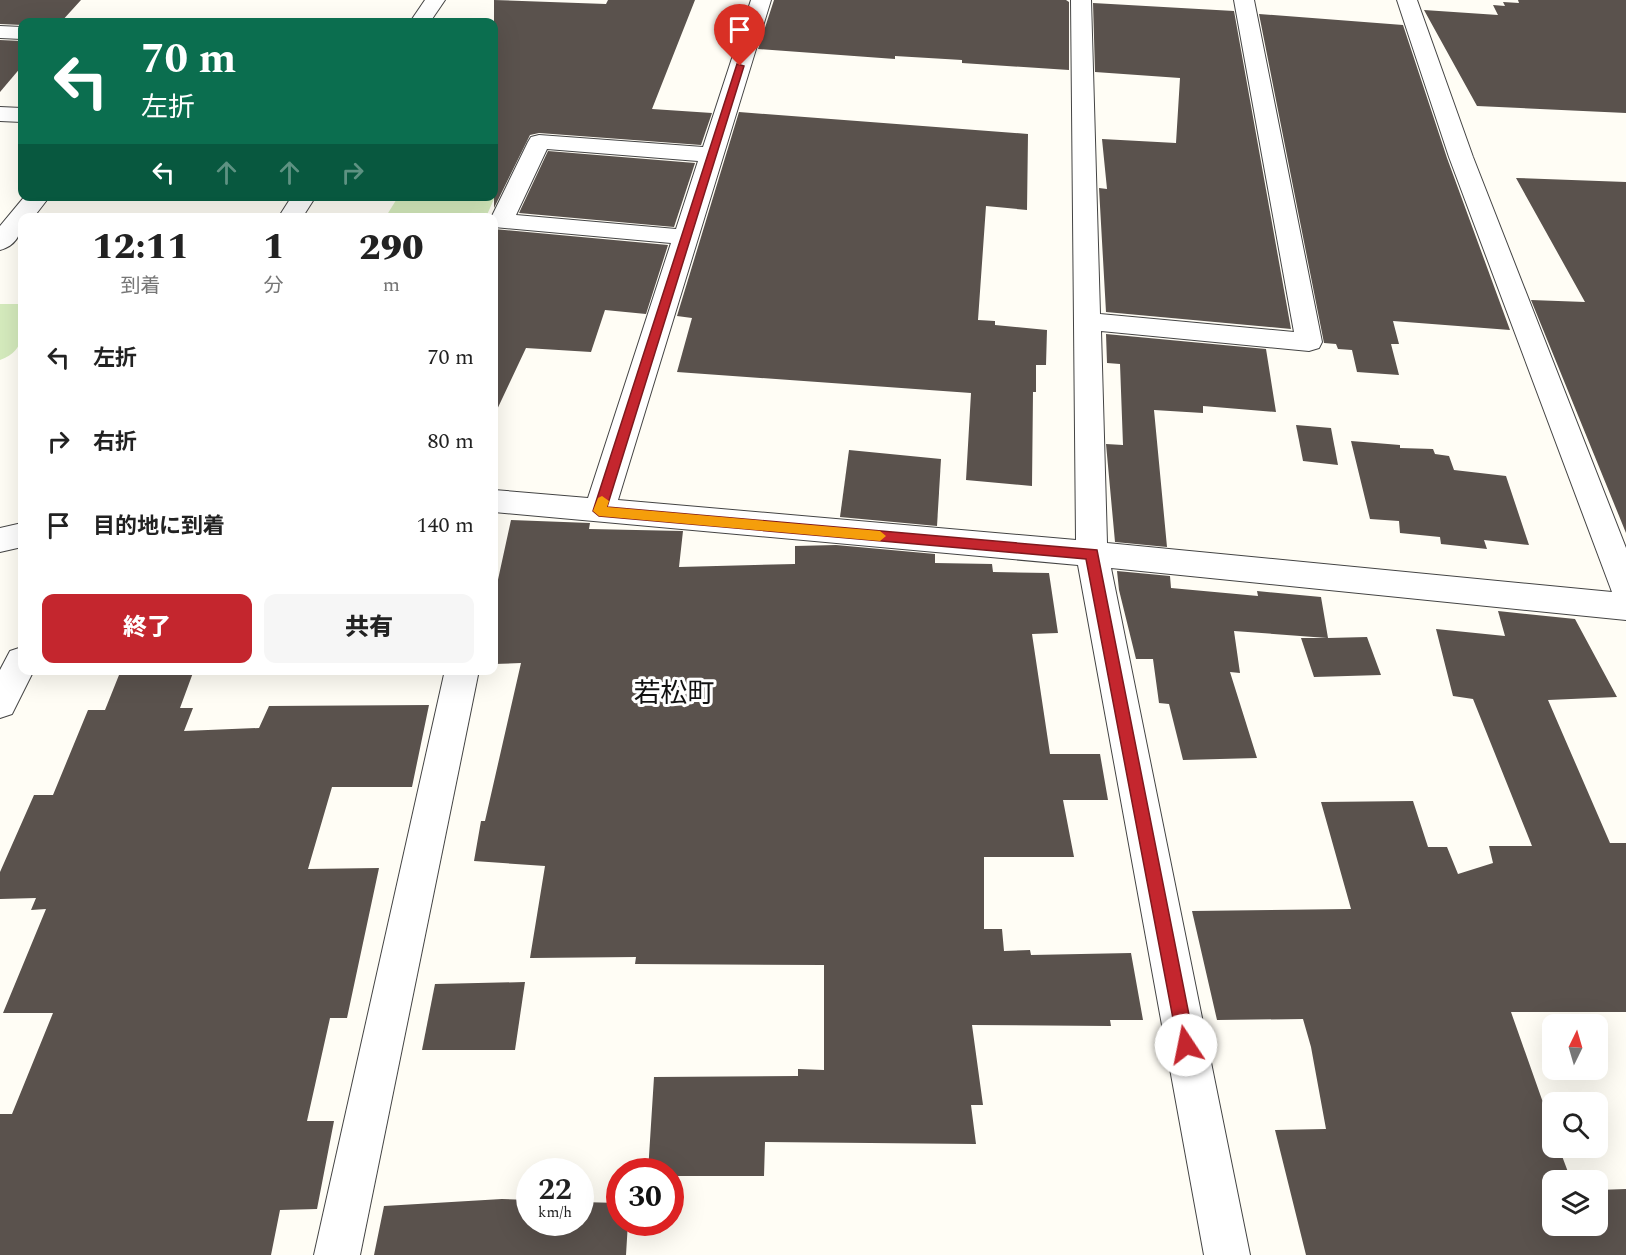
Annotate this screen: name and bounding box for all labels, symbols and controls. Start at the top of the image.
pin [714,4,765,66]
icon: arrive [723,13,756,46]
text: 70 m [141,28,236,91]
icon: left [42,42,120,120]
text: 左折 [141,87,195,129]
icon: left [147,156,180,189]
icon: ahead [210,156,243,189]
icon: ahead [273,156,306,189]
icon: right [336,156,369,189]
text: 12:11 [92,220,189,275]
text: 1 [263,220,285,275]
text: 290 [359,221,424,276]
text: m [383,270,400,300]
text: 到着 [121,271,161,301]
text: 分 [264,271,284,301]
icon: left [42,341,75,374]
text: 70 m [428,341,474,374]
text: 左折 [93,342,137,375]
icon: right [42,425,75,458]
text: 80 m [428,425,474,458]
text: 右折 [93,426,137,459]
icon: arrive [42,509,75,542]
text: 140 m [417,509,474,542]
text: 目的地に到着 [93,510,225,543]
button: 終了 [42,594,252,663]
button: 共有 [264,594,474,663]
district label: 若松町 [634,673,715,715]
position arrow [1154,1013,1218,1077]
north arrow [1542,1014,1608,1080]
map controls [1542,1014,1608,1236]
button: search [1542,1092,1608,1158]
speed limit sign: 30 [606,1158,684,1236]
text: 22 [538,1167,572,1213]
button: layers [1542,1170,1608,1236]
text: km/h [538,1201,572,1224]

